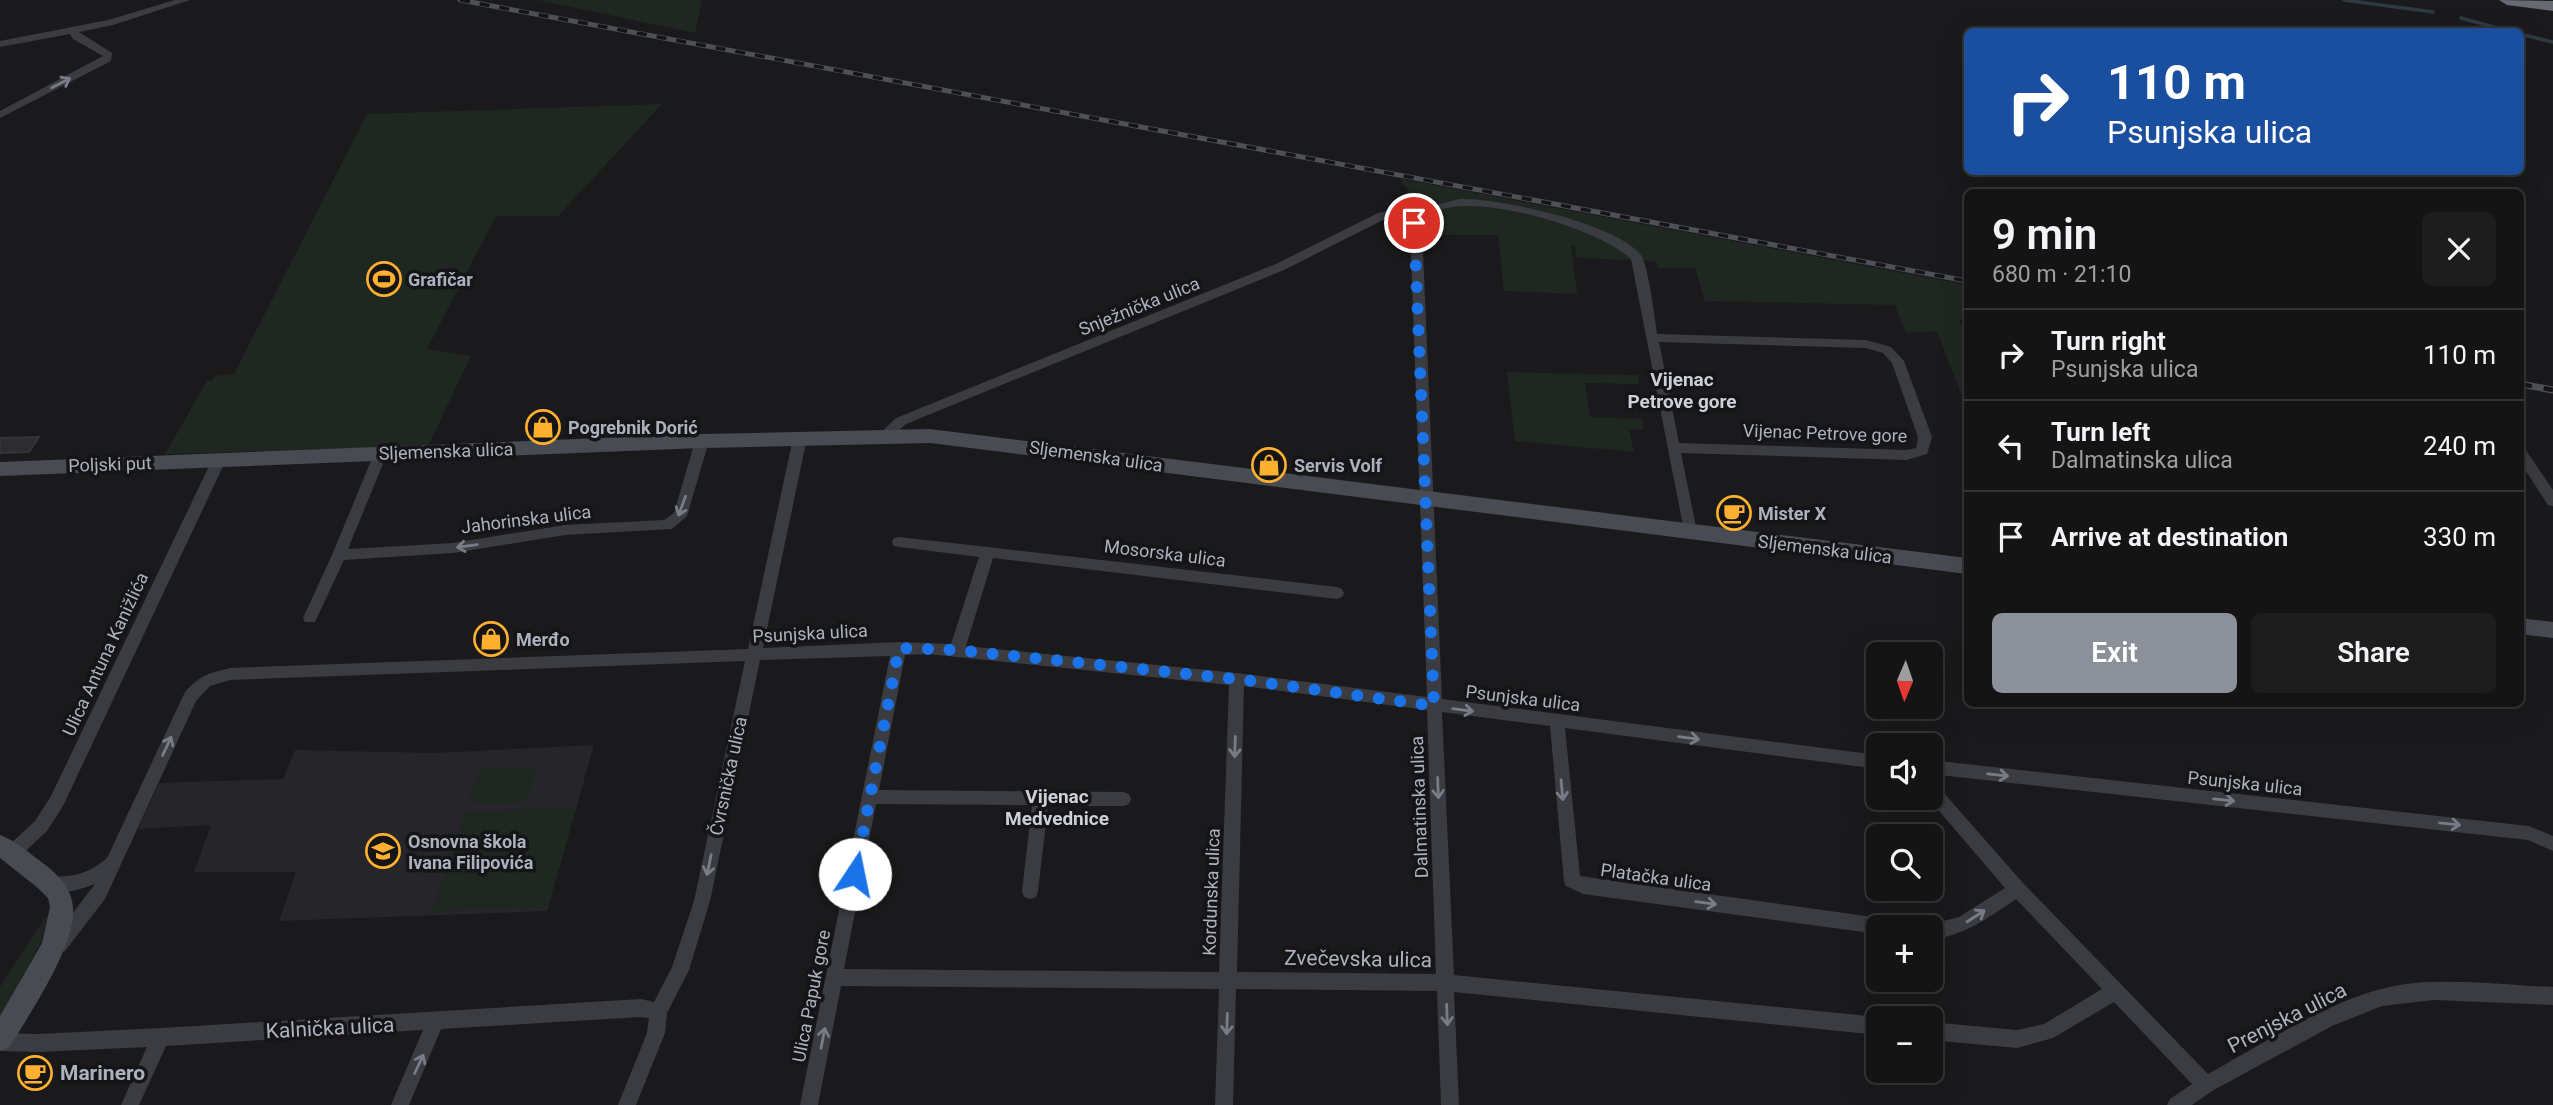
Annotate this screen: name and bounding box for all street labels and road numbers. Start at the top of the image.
street label: Snježnička ulica [1076,272,1202,340]
street label: Vijenac Petrove gore [1742,420,1908,446]
street label: Sljemenska ulica [1028,436,1164,476]
street label: Sljemenska ulica [378,438,514,464]
street label: Poljski put [68,452,152,476]
street label: Jahorinska ulica [460,501,592,537]
street label: Sljemenska ulica [1757,530,1893,568]
street label: Mosorska ulica [1103,535,1227,571]
street label: Ulica Antuna Kanižlića [58,569,152,739]
street label: Psunjska ulica [752,619,868,647]
street label: Psunjska ulica [1464,681,1582,715]
street label: Čvrsnička ulica [705,715,751,837]
street label: Dalmatinska ulica [1406,736,1432,878]
street label: Psunjska ulica [2187,767,2303,799]
street label: Kordunska ulica [1198,828,1224,956]
street label: Platačka ulica [1599,859,1713,895]
street label: Ulica Papuk gore [788,928,834,1064]
street label: Zvečevska ulica [1284,946,1432,972]
street label: Prenjska ulica [2224,978,2350,1058]
street label: Kalnička ulica [265,1013,395,1043]

